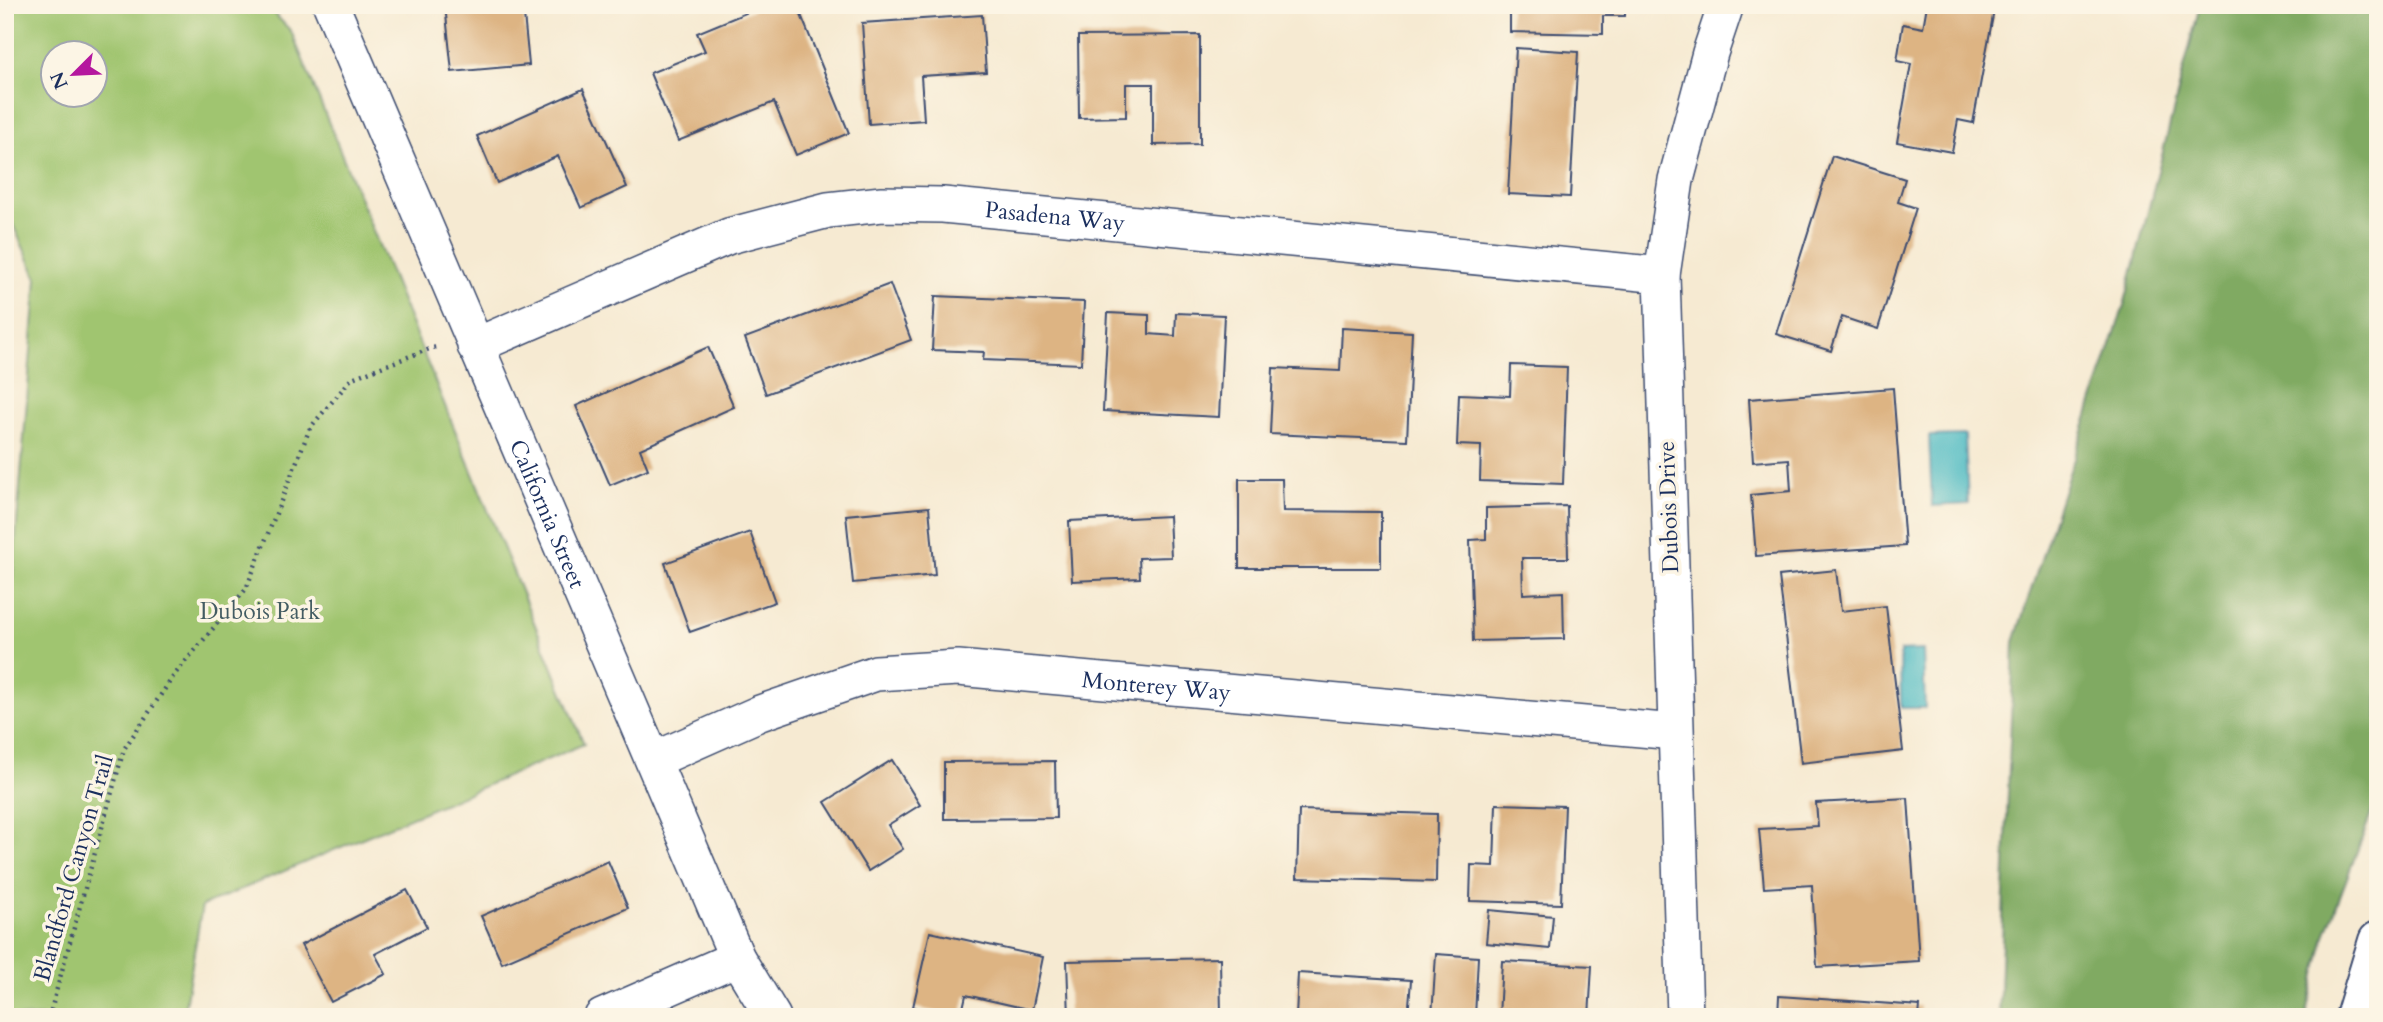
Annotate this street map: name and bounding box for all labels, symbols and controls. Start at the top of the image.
north arrow [38,38,108,108]
text: N [44,67,75,93]
street label: Pasadena Way [983,194,1126,239]
street label: California Street [502,435,593,593]
street label: Dubois Drive [1651,440,1686,574]
park label: Dubois Park [200,596,321,627]
street label: Monterey Way [1080,664,1232,708]
street label: Blandford Canyon Trail [26,751,121,985]

